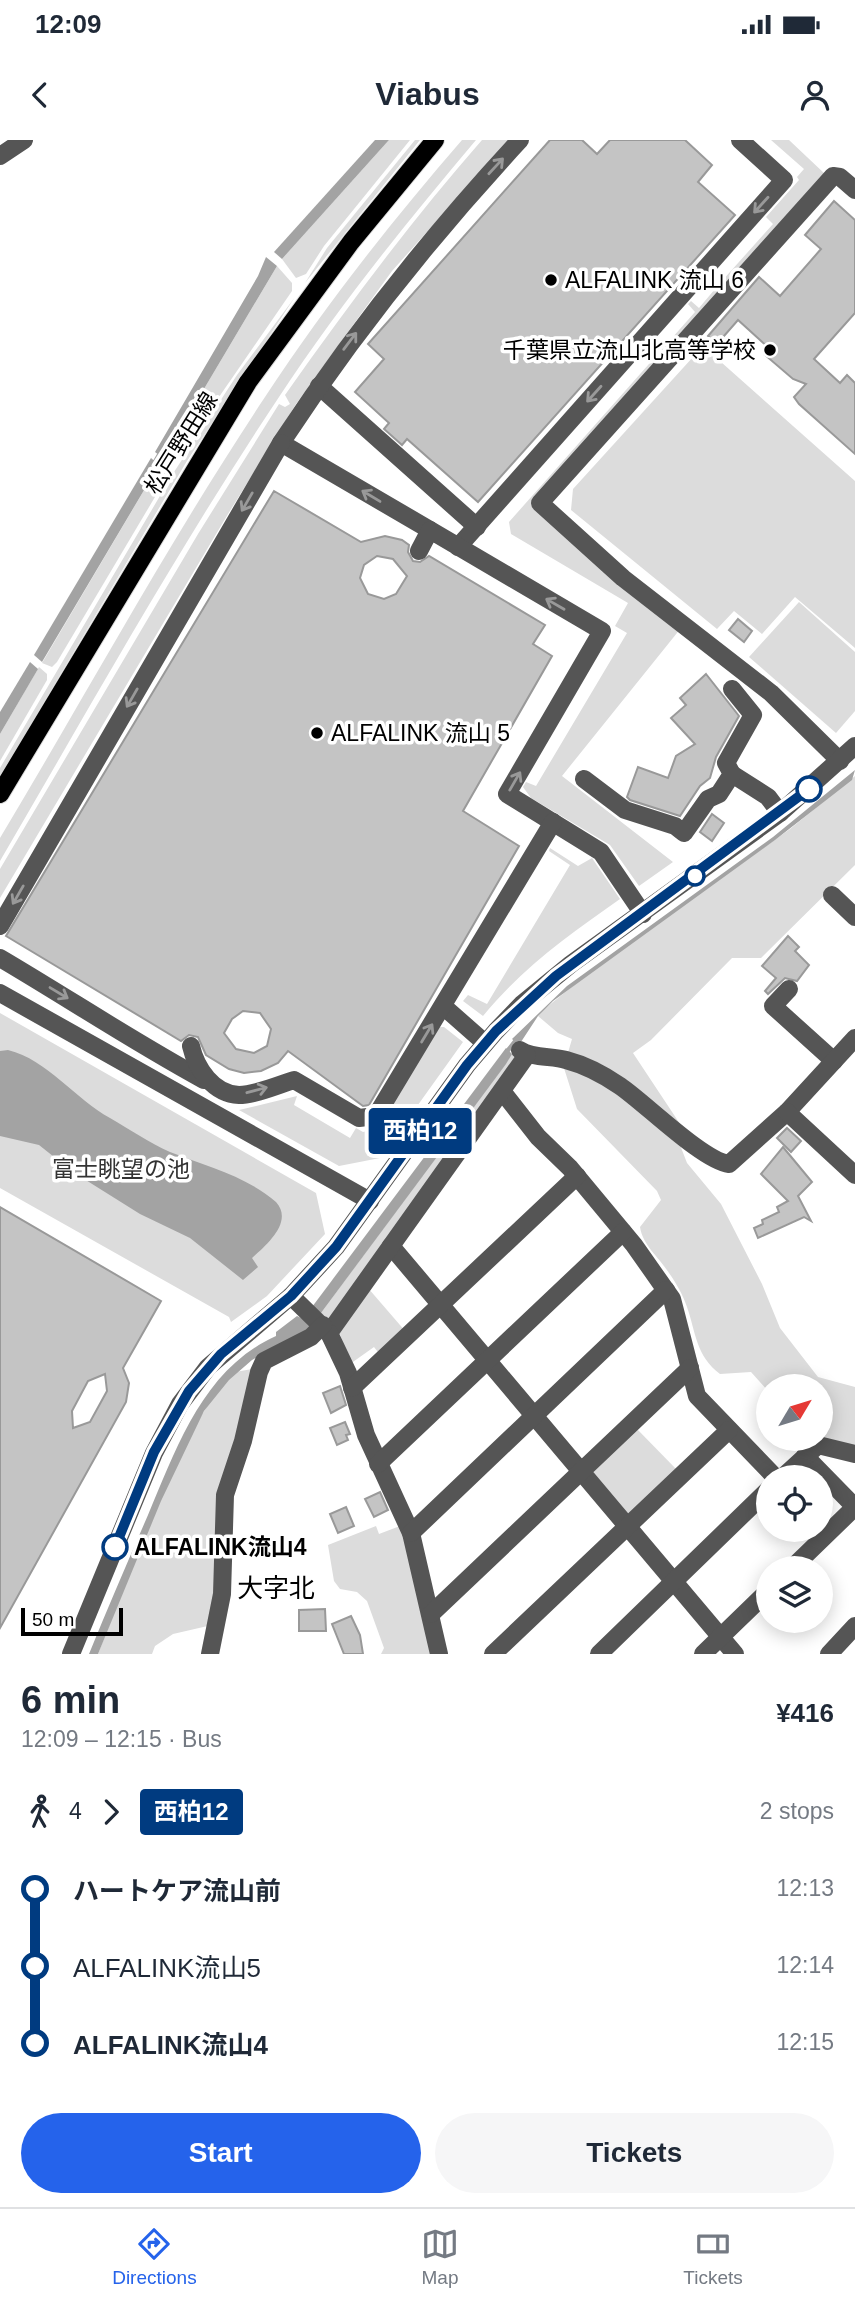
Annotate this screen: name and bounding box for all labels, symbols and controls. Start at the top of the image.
text: 12:09 [35,9,102,39]
icon: back [21,76,59,114]
text: Viabus [375,76,480,112]
icon: person [796,76,834,114]
one-way arrow [487,158,504,175]
one-way arrow [753,196,769,214]
place label: ALFALINK 流山 6 [565,267,744,293]
marker: ALFALINK 流山 6 [543,272,559,288]
one-way arrow [343,332,358,351]
place label: 千葉県立流山北高等学校 [503,337,756,363]
marker: 千葉県立流山北高等学校 [762,342,778,358]
one-way arrow [586,385,602,403]
street label: 松戸野田線 [140,387,222,499]
one-way arrow [361,489,382,502]
one-way arrow [240,491,254,511]
one-way arrow [545,596,565,610]
one-way arrow [125,688,139,708]
place label: ALFALINK 流山 5 [331,720,510,746]
marker: ALFALINK 流山 5 [309,725,325,741]
one-way arrow [509,771,522,792]
unlabelled marker [796,776,822,802]
unlabelled marker [685,866,705,886]
one-way arrow [11,884,24,905]
one-way arrow [48,986,68,1000]
one-way arrow [420,1024,434,1044]
one-way arrow [245,1083,268,1096]
line badge: 西柏12 [371,1108,469,1154]
text: 西柏12 [383,1117,457,1144]
park label: 富士眺望の池 [52,1156,190,1182]
north arrow [756,1374,833,1451]
map controls [756,1374,833,1633]
button: locate [756,1465,833,1542]
marker: ALFALINK流山4 [102,1534,128,1560]
place label: ALFALINK流山4 [134,1534,307,1560]
button: layers [756,1556,833,1633]
district label: 大字北 [237,1573,315,1603]
scale bar [21,1605,122,1637]
text: 50 m [32,1609,74,1630]
text: 6 min [21,1679,120,1721]
text: ¥416 [776,1698,834,1728]
text: 12:09 – 12:15 · Bus [21,1726,222,1752]
icon: walk [21,1793,59,1831]
icon: forward [92,1793,130,1831]
text: 4 [69,1798,82,1824]
text: 西柏12 [154,1798,229,1825]
text: 2 stops [760,1798,834,1824]
text: 12:13 [776,1875,834,1901]
text: ハートケア流山前 [73,1876,281,1906]
text: 12:14 [776,1952,834,1978]
text: ALFALINK流山5 [73,1953,261,1983]
text: 12:15 [776,2029,834,2055]
text: ALFALINK流山4 [73,2030,268,2060]
button: Start [21,2113,421,2193]
button: Tickets [435,2113,834,2193]
tab: Directions [112,2225,197,2289]
tab: Map [421,2225,459,2289]
tab: Tickets [683,2225,743,2289]

